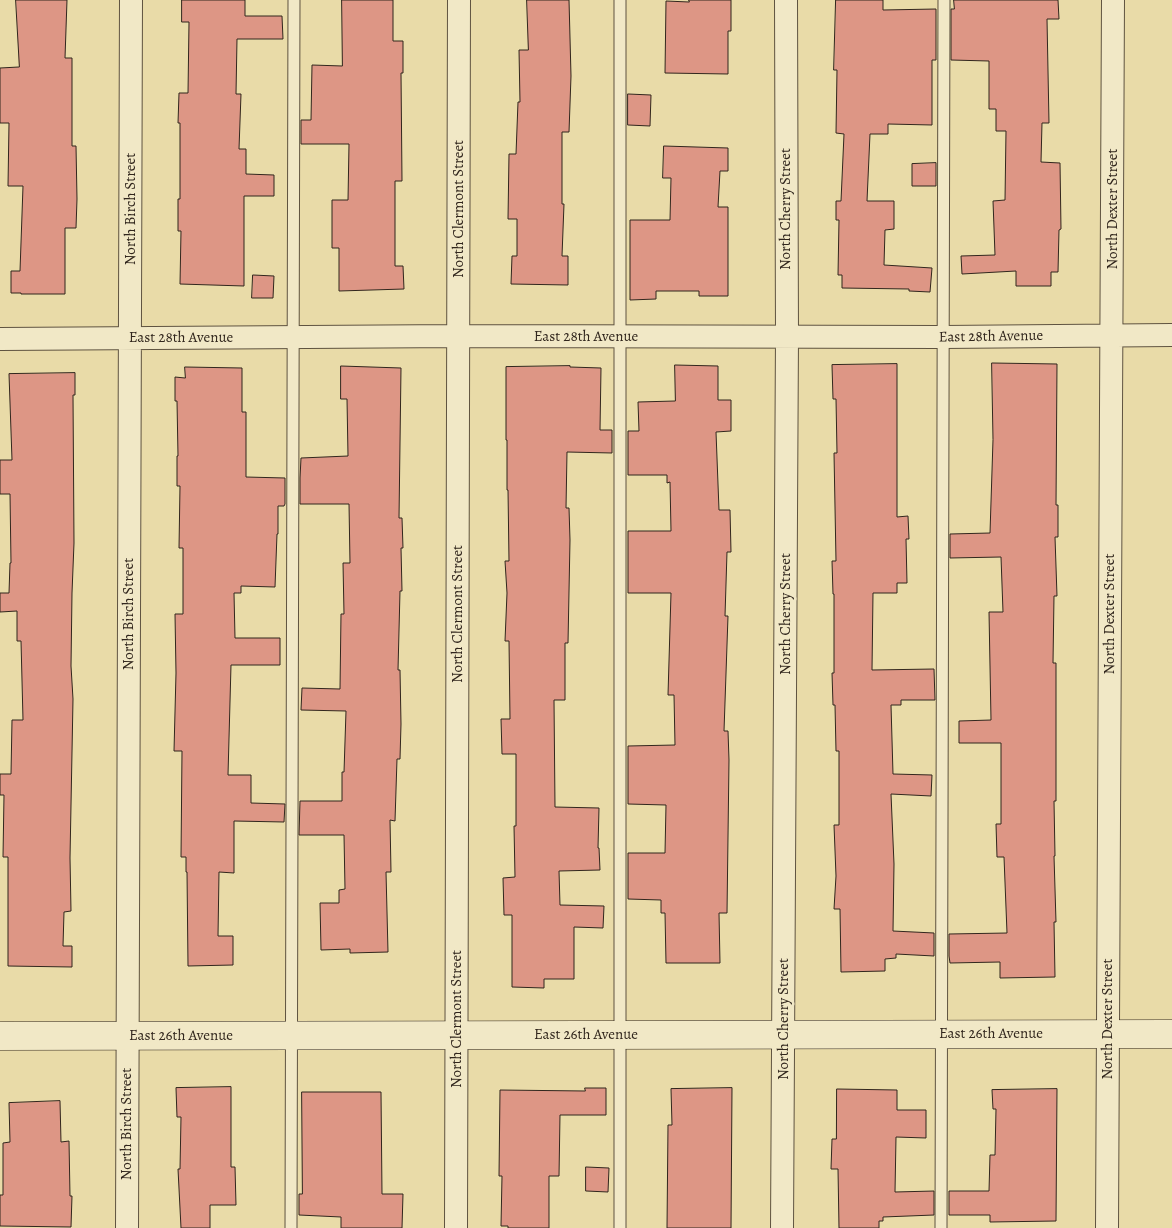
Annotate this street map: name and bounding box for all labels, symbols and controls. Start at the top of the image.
street label: North Clermont Street [450,140,468,278]
street label: North Cherry Street [777,148,795,270]
street label: North Dexter Street [1104,149,1122,269]
street label: North Birch Street [122,153,140,265]
street label: East 28th Avenue [939,327,1043,347]
street label: East 28th Avenue [534,328,638,346]
street label: East 28th Avenue [129,329,233,347]
street label: North Clermont Street [449,545,467,683]
street label: North Cherry Street [777,553,795,675]
street label: North Dexter Street [1101,554,1119,674]
street label: North Birch Street [120,558,138,670]
street label: North Clermont Street [448,950,466,1088]
street label: North Cherry Street [775,958,793,1080]
street label: North Dexter Street [1099,959,1117,1079]
street label: East 26th Avenue [939,1025,1043,1043]
street label: East 26th Avenue [534,1026,638,1044]
street label: East 26th Avenue [129,1027,233,1045]
street label: North Birch Street [118,1068,136,1180]

